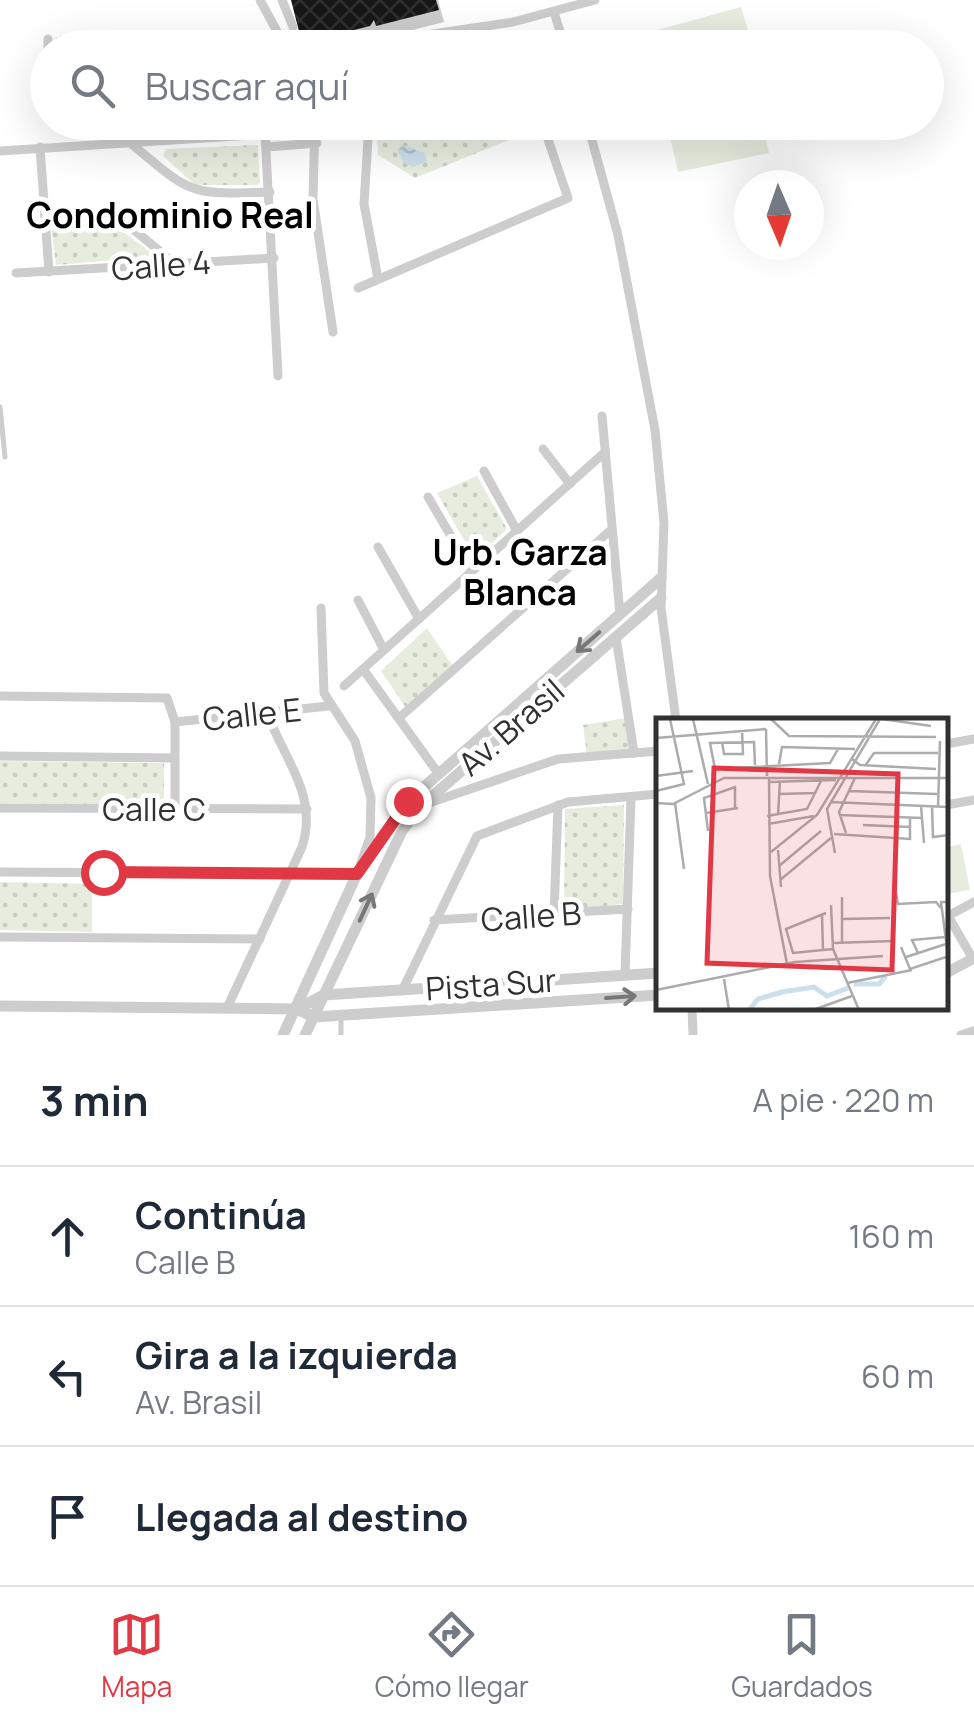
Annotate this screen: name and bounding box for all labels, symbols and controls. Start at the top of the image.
search box [30,30,944,140]
icon: search [65,58,120,113]
text: Buscar aquí [145,59,349,111]
north arrow [734,170,824,260]
district label: Condominio Real [26,191,314,239]
street label: Calle 4 [110,240,212,290]
district label: Urb. Garza Blanca [432,528,608,616]
one-way arrow [575,631,601,653]
street label: Av. Brasil [449,669,573,785]
street label: Calle E [200,687,304,741]
inset map [656,718,949,1010]
route end [386,779,432,825]
street label: Calle C [102,787,206,831]
route start [81,850,127,896]
street label: Calle B [479,891,583,941]
one-way arrow [357,893,376,923]
street label: Pista Sur [424,957,558,1011]
one-way arrow [604,987,637,1006]
text: 3 min [40,1071,149,1129]
text: A pie · 220 m [753,1078,934,1122]
text: Continúa [135,1188,307,1240]
icon: ahead [40,1209,95,1264]
text: 160 m [849,1214,934,1258]
text: Calle B [135,1240,235,1284]
text: Gira a la izquierda [135,1328,458,1380]
icon: left [40,1349,95,1404]
text: 60 m [861,1354,934,1398]
text: Av. Brasil [135,1380,262,1424]
icon: arrive [40,1489,95,1544]
text: Llegada al destino [135,1490,468,1542]
tab: Mapa [101,1607,172,1705]
tab: Cómo llegar [375,1607,529,1705]
tab: Guardados [731,1607,873,1705]

